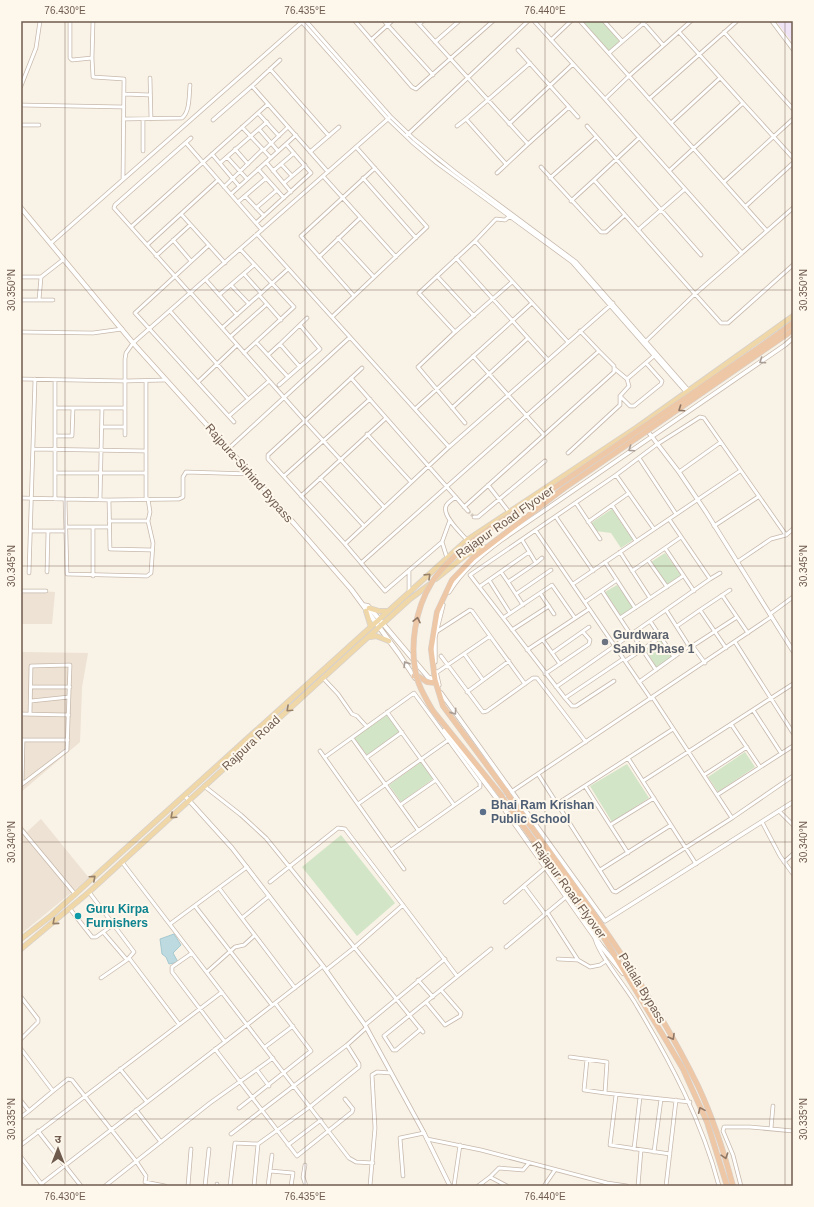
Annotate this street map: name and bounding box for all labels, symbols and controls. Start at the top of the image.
text: 76.430°E [44,5,86,16]
text: 76.435°E [284,5,326,16]
text: 76.440°E [524,5,566,16]
text: 30.350°N [6,269,17,311]
text: 30.350°N [798,269,809,311]
one-way arrow [759,356,766,364]
one-way arrow [678,404,685,412]
street label: Rajpura-Sirhind Bypass [202,421,296,525]
one-way arrow [628,445,635,452]
street label: Rajapur Road Flyover [453,483,557,561]
text: 30.345°N [6,545,17,587]
text: 30.345°N [798,545,809,587]
one-way arrow [423,573,431,580]
one-way arrow [413,617,421,623]
place label: Gurdwara Sahib Phase 1 [613,628,695,656]
marker: Gurdwara Sahib Phase 1 [600,637,610,647]
one-way arrow [404,661,411,668]
one-way arrow [286,704,294,711]
one-way arrow [449,707,456,714]
street label: Rajpura Road [219,713,283,773]
place label: Bhai Ram Krishan Public School [491,798,594,826]
marker: Bhai Ram Krishan Public School [478,807,488,817]
one-way arrow [170,811,178,819]
text: 30.340°N [6,821,17,863]
text: 30.340°N [798,821,809,863]
street label: Rajapur Road Flyover [529,839,609,941]
one-way arrow [89,876,96,883]
place label: Guru Kirpa Furnishers [86,902,149,930]
marker: Guru Kirpa Furnishers [73,911,83,921]
one-way arrow [53,917,60,924]
street label: Patiala Bypass [616,950,668,1026]
one-way arrow [667,1033,674,1040]
text: 30.335°N [6,1098,17,1140]
text: 30.335°N [798,1098,809,1140]
one-way arrow [698,1106,706,1114]
north arrow [38,1129,78,1169]
text: उ [55,1133,62,1145]
one-way arrow [720,1152,728,1159]
text: 76.430°E [44,1191,86,1202]
text: 76.435°E [284,1191,326,1202]
text: 76.440°E [524,1191,566,1202]

